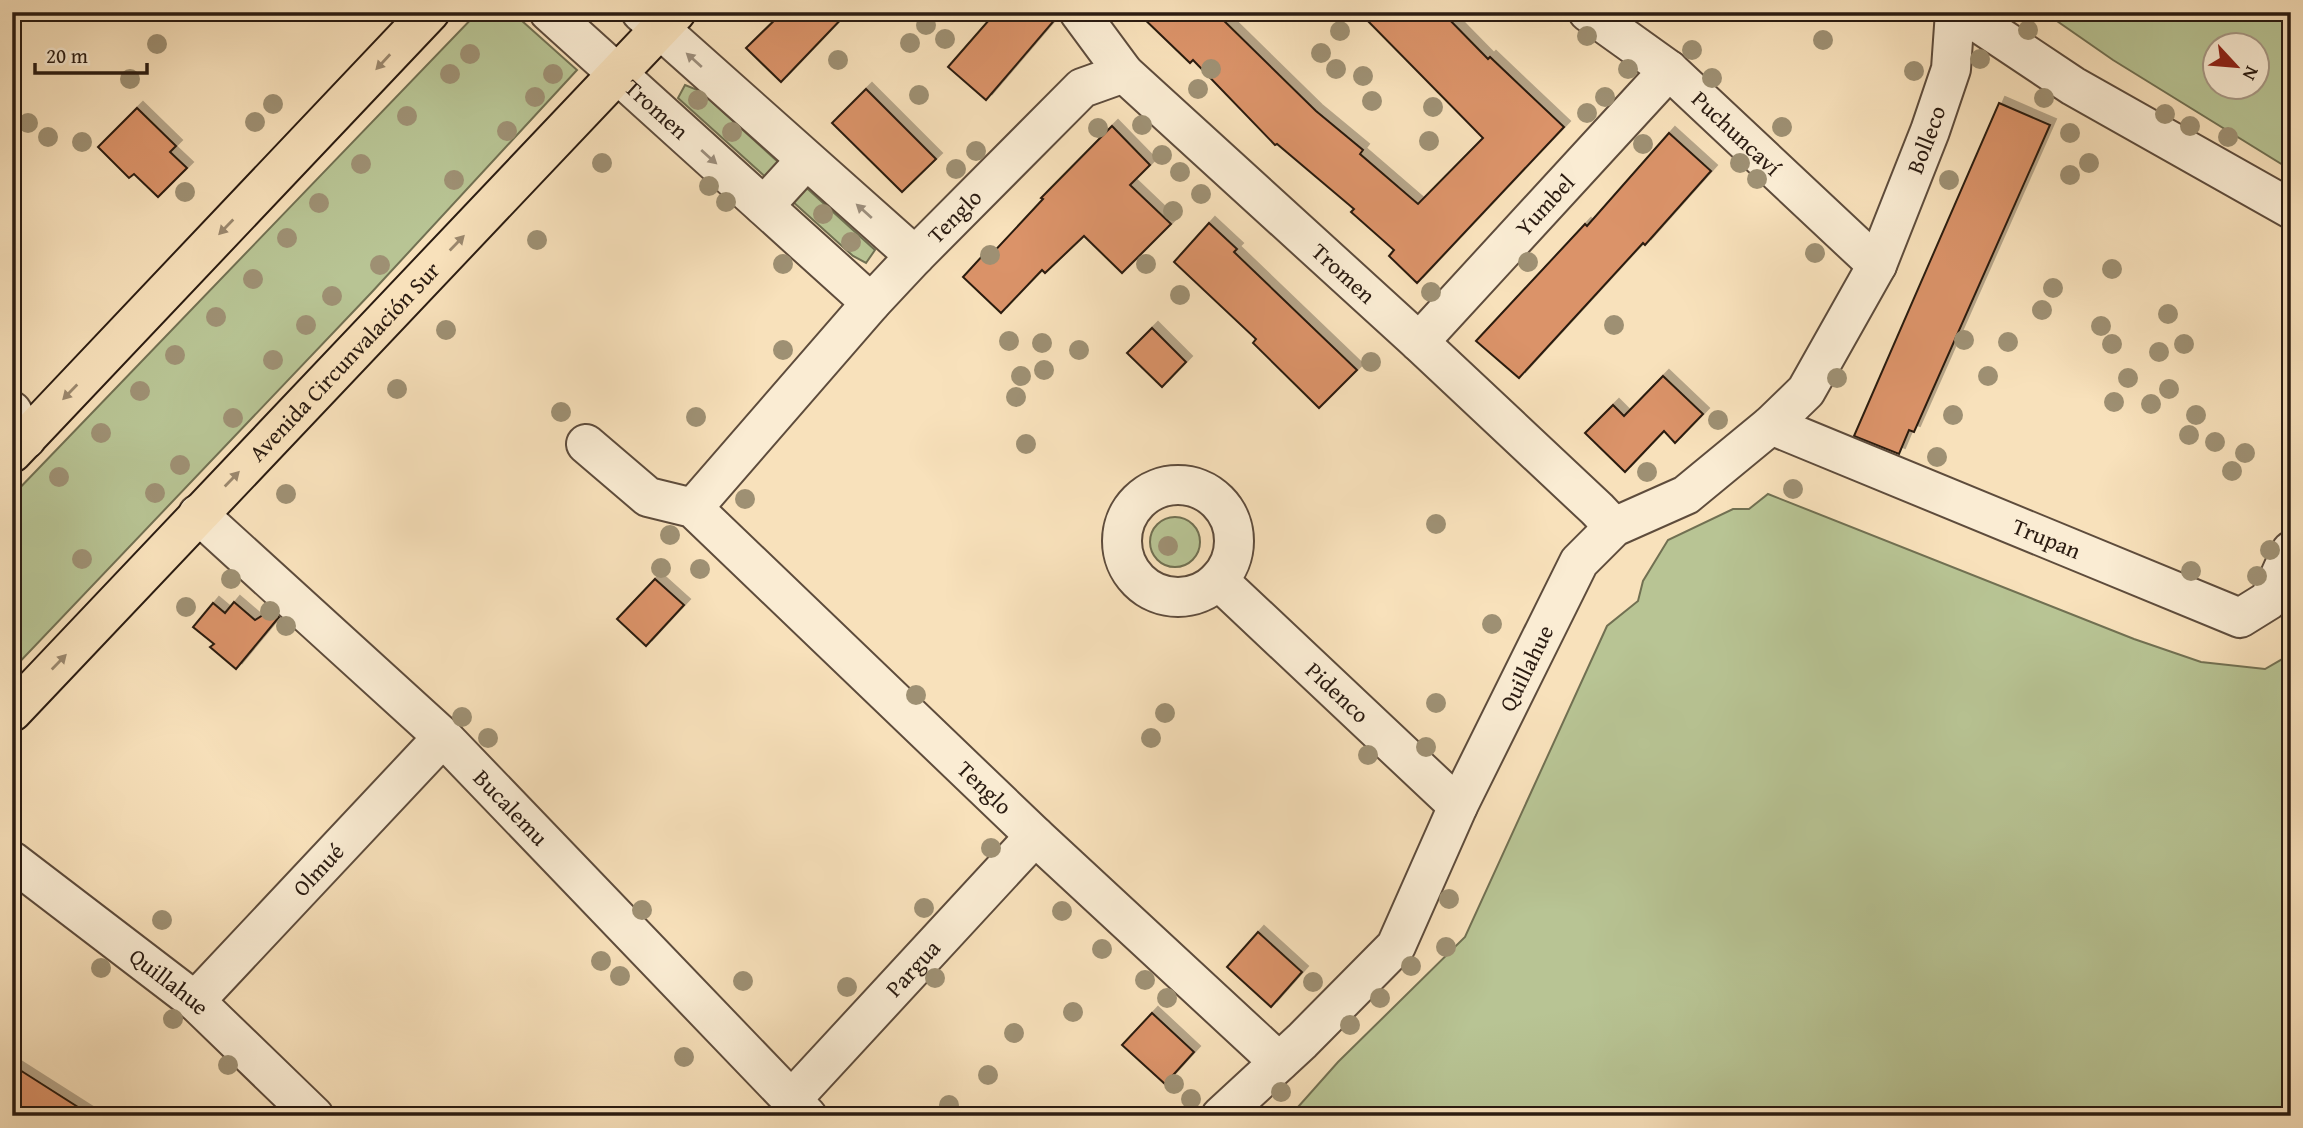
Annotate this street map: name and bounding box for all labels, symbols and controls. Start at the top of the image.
scale bar [35,32,147,76]
north arrow [2202,32,2272,102]
text: 20 m [46,40,88,71]
one-way arrow [685,52,703,68]
one-way arrow [375,53,391,70]
text: N [2236,62,2267,86]
street label: Tromen [618,71,696,147]
street label: Puchuncaví [1685,83,1789,183]
street label: Bolleco [1898,101,1953,178]
one-way arrow [700,148,717,164]
street label: Yumbel [1507,166,1582,243]
street label: Tenglo [919,181,989,251]
one-way arrow [855,203,873,219]
one-way arrow [219,218,235,235]
one-way arrow [448,235,465,252]
street label: Tromen [1305,235,1383,311]
street label: Avenida Circunvalación Sur [241,253,447,469]
one-way arrow [62,383,78,400]
one-way arrow [223,471,239,488]
street label: Trupan [2008,509,2086,567]
street label: Quillahue [1490,619,1561,717]
one-way arrow [51,654,67,671]
street label: Pidenco [1298,654,1377,730]
street label: Tenglo [950,753,1020,822]
street label: Bucalemu [466,761,556,853]
street label: Olmué [284,835,351,904]
street label: Pargua [877,932,948,1004]
street label: Quillahue [123,940,217,1022]

